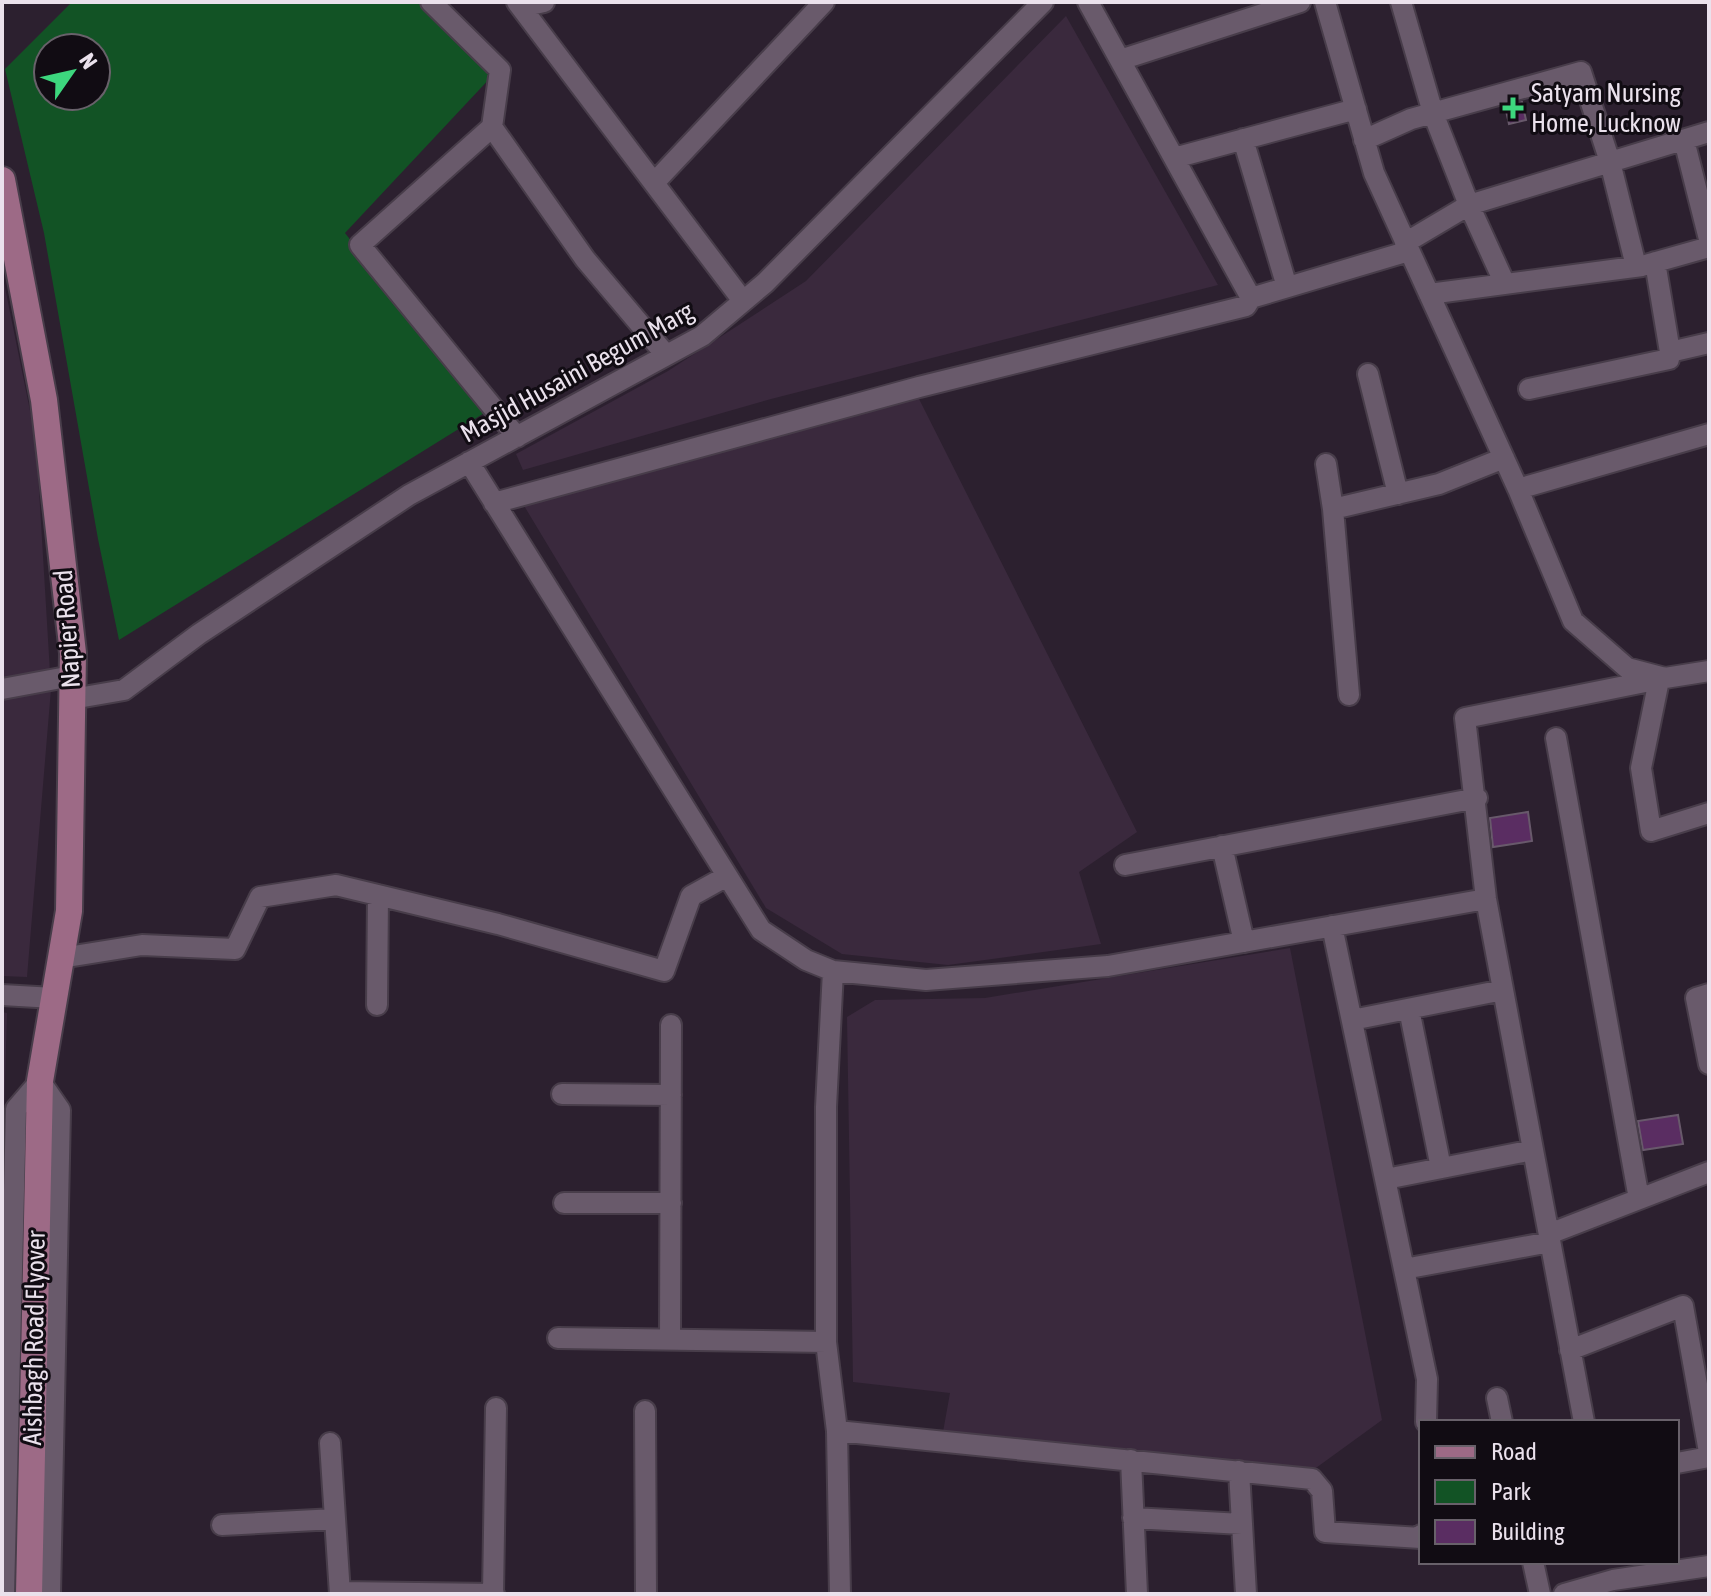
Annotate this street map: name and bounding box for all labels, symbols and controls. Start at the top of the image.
north arrow [32,32,112,112]
text: N [74,48,103,73]
place label: Satyam Nursing Home, Lucknow [1531,78,1682,138]
marker: Satyam Nursing Home, Lucknow [1502,97,1524,119]
street label: Masjid Husaini Begum Marg [455,295,699,448]
street label: Napier Road [48,569,86,689]
street label: Aishbagh Road Flyover [17,1230,51,1446]
legend [1419,1420,1679,1564]
text: Road [1491,1438,1537,1465]
text: Park [1491,1478,1532,1505]
text: Building [1491,1518,1565,1545]

